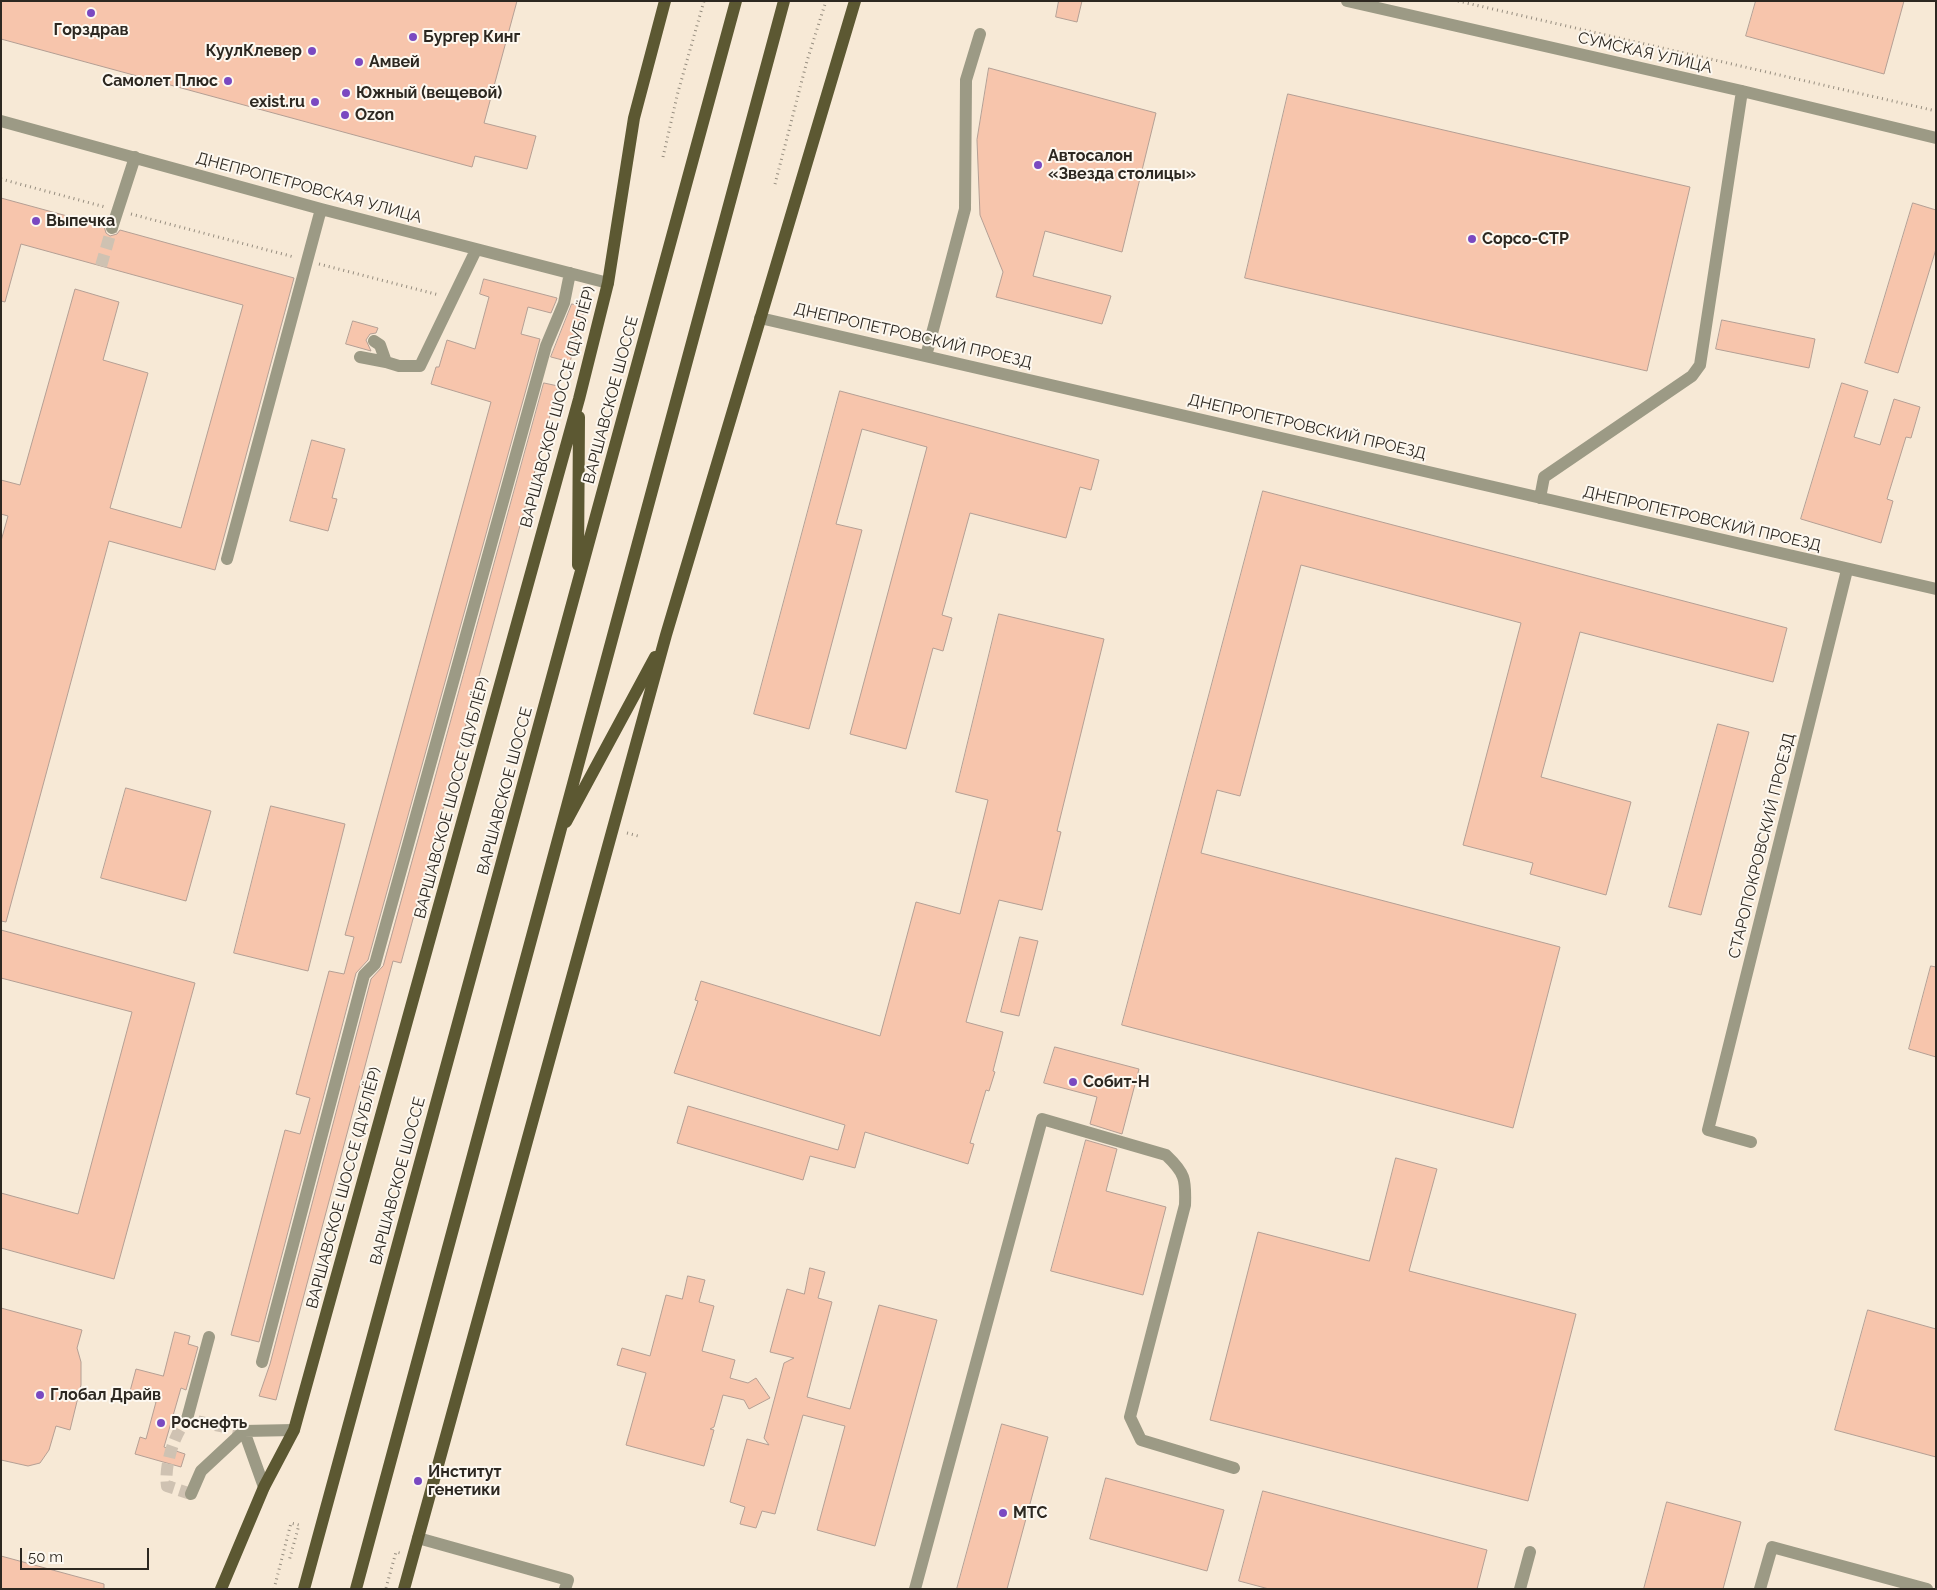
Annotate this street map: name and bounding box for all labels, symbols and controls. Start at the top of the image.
marker: Горздрав [85,7,97,19]
place label: Горздрав [54,20,128,40]
place label: Бургер Кинг [423,27,520,47]
street label: СУМСКАЯ УЛИЦА [1576,28,1714,78]
marker: Бургер Кинг [407,31,419,43]
place label: КуулКлевер [206,41,302,61]
marker: КуулКлевер [306,45,318,57]
place label: Амвей [369,52,420,72]
marker: Амвей [353,56,365,68]
place label: Самолет Плюс [102,71,218,91]
marker: Самолет Плюс [222,75,234,87]
place label: Южный (вещевой) [356,83,502,103]
marker: Южный (вещевой) [340,87,352,99]
place label: exist.ru [249,92,305,112]
marker: exist.ru [309,96,321,108]
place label: Ozon [355,105,394,125]
marker: Ozon [339,109,351,121]
place label: Автосалон «Звезда столицы» [1048,146,1196,184]
street label: ДНЕПРОПЕТРОВСКАЯ УЛИЦА [194,149,424,227]
marker: Автосалон «Звезда столицы» [1032,159,1044,171]
place label: Выпечка [46,211,115,231]
marker: Выпечка [30,215,42,227]
place label: Сорсо-СТР [1482,229,1569,249]
marker: Сорсо-СТР [1466,233,1478,245]
street label: ВАРШАВСКОЕ ШОССЕ (ДУБЛЁР) [516,284,600,530]
street label: ДНЕПРОПЕТРОВСКИЙ ПРОЕЗД [792,299,1034,373]
street label: ВАРШАВСКОЕ ШОССЕ [579,314,643,486]
street label: ДНЕПРОПЕТРОВСКИЙ ПРОЕЗД [1186,390,1428,464]
street label: ДНЕПРОПЕТРОВСКИЙ ПРОЕЗД [1581,482,1823,556]
street label: ВАРШАВСКОЕ ШОССЕ (ДУБЛЁР) [410,675,494,921]
street label: ВАРШАВСКОЕ ШОССЕ [473,705,537,877]
street label: СТАРОПОКРОВСКИЙ ПРОЕЗД [1725,731,1799,961]
street label: ВАРШАВСКОЕ ШОССЕ (ДУБЛЁР) [302,1065,386,1311]
place label: Собит-Н [1083,1072,1150,1092]
marker: Собит-Н [1067,1076,1079,1088]
street label: ВАРШАВСКОЕ ШОССЕ [366,1095,430,1267]
place label: Глобал Драйв [50,1385,161,1405]
marker: Глобал Драйв [34,1389,46,1401]
place label: Роснефть [171,1413,247,1433]
marker: Роснефть [155,1417,167,1429]
place label: Институт генетики [428,1462,501,1500]
marker: Институт генетики [412,1475,424,1487]
place label: МТС [1013,1503,1047,1523]
marker: МТС [997,1507,1009,1519]
scale bar [22,1538,151,1570]
text: 50 m [28,1548,63,1566]

